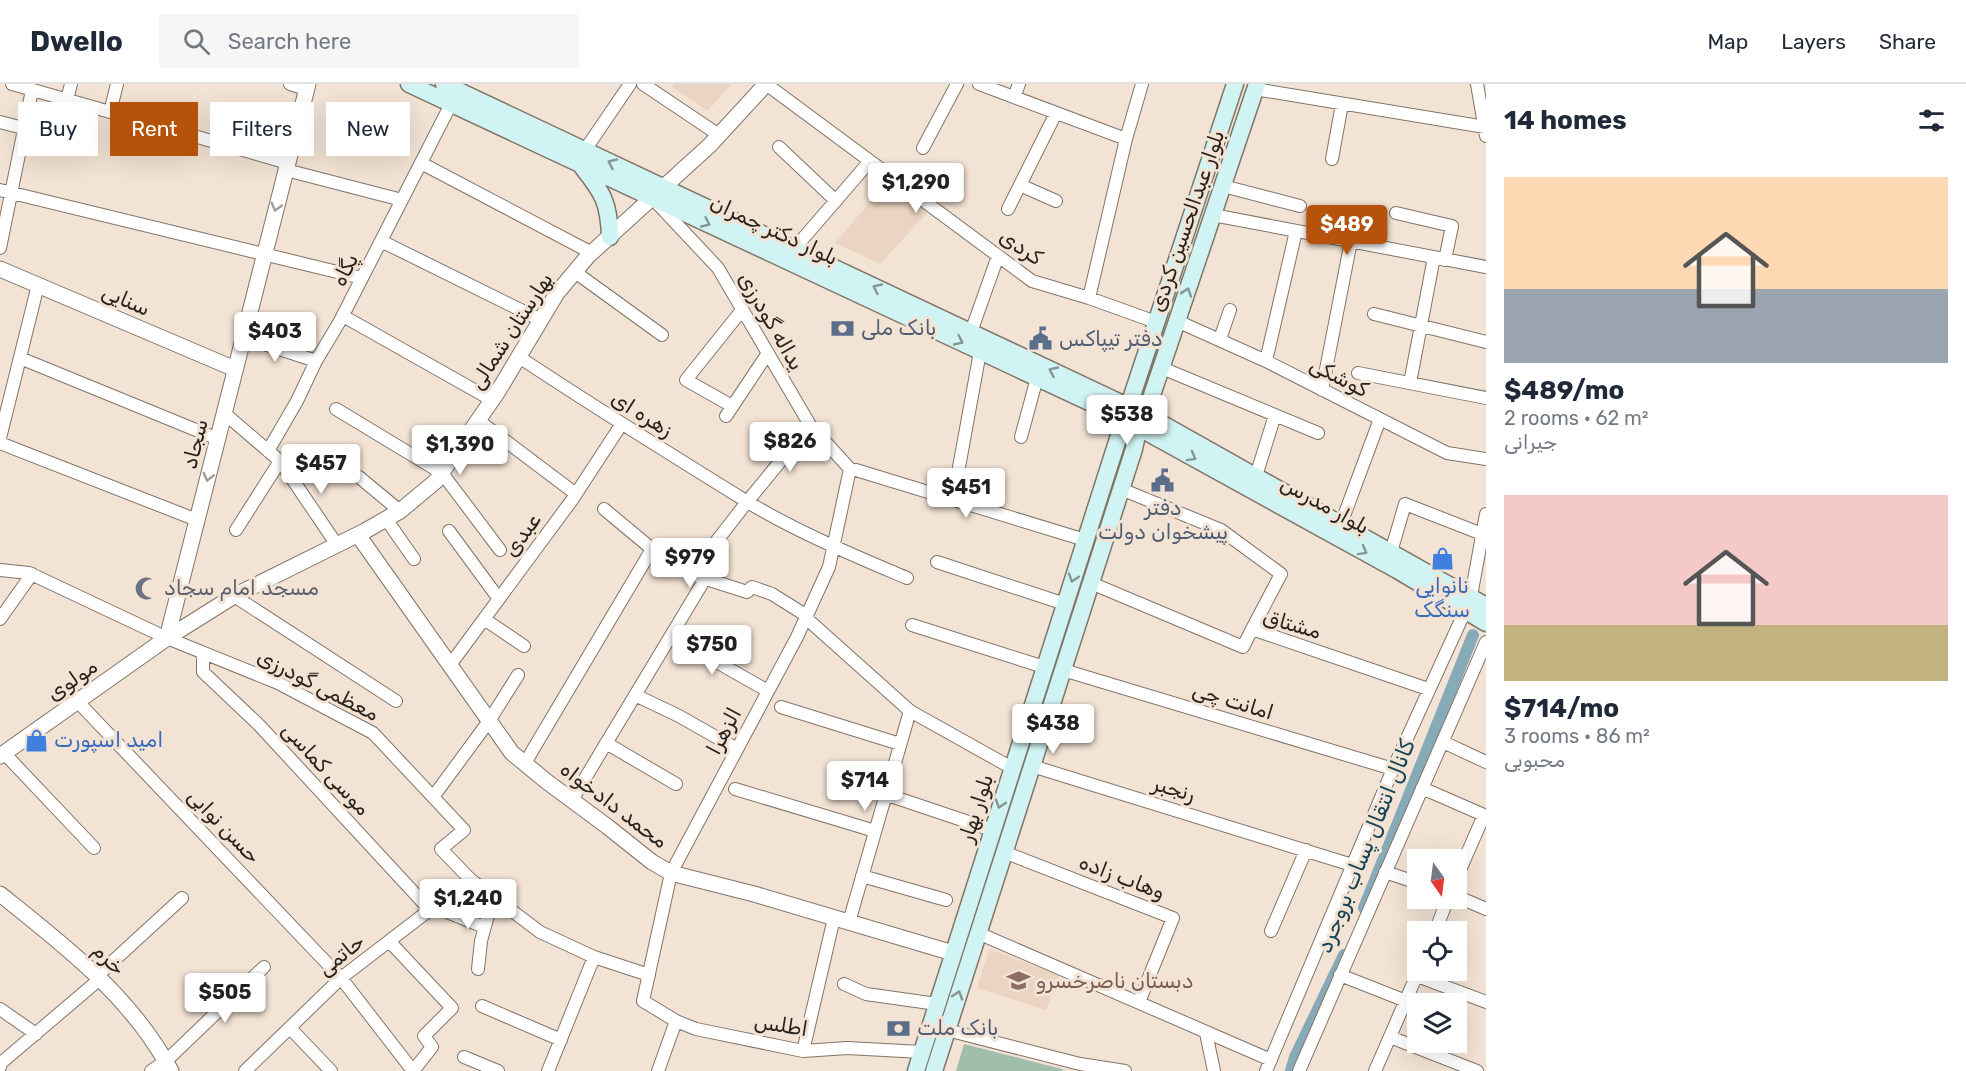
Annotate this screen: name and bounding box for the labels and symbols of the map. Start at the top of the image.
street label: بلوار عبدالحسین کردی [1144,127,1229,315]
one-way arrow [607,158,618,170]
pin: $1,290 [867,163,965,214]
street label: بلوار دکتر چمران [706,189,842,271]
one-way arrow [271,201,284,211]
pin: $489 [1311,205,1383,256]
one-way arrow [699,216,710,228]
street label: کردی [995,223,1048,270]
street label: پگاه [326,249,365,291]
street label: یداله گودرزی [733,267,810,374]
street label: بهارستان شمالی [463,268,558,394]
street label: سنایی [98,278,154,321]
one-way arrow [872,283,883,295]
one-way arrow [1180,287,1193,298]
pin: $403 [239,312,311,363]
bank icon: بانک ملی [830,315,856,341]
place label: بانک ملی [861,315,937,340]
public building icon: دفتر تیپاکس [1028,326,1054,352]
place label: دفتر تیپاکس [1059,326,1162,353]
one-way arrow [952,334,963,346]
street label: کوشکی [1306,351,1373,402]
one-way arrow [1049,366,1060,378]
street label: زهره ای [607,385,678,442]
pin: $538 [1091,395,1163,446]
street label: سجاد [176,416,213,471]
pin: $826 [754,422,826,473]
pin: $1,390 [411,425,509,476]
pin: $457 [285,444,357,495]
one-way arrow [1186,450,1197,461]
public building icon: دفتر پیشخوان دولت [1150,467,1176,493]
pin: $451 [930,468,1002,519]
street label: بلوار مدرس [1277,470,1374,539]
one-way arrow [203,471,215,482]
place label: دفتر پیشخوان دولت [1098,495,1228,546]
street label: عبدی [497,508,546,561]
pin: $979 [654,538,726,589]
one-way arrow [1357,544,1367,556]
shop icon: نانوایی سنگک [1429,545,1455,571]
one-way arrow [1068,572,1080,583]
place label: نانوایی سنگک [1414,573,1470,622]
mosque icon: مسجد امام سجاد [133,575,159,601]
place label: مسجد امام سجاد [164,575,319,601]
street label: مشتاق [1260,603,1324,644]
pin: $750 [676,625,748,676]
street label: معظمی گودرزی [253,643,383,726]
street label: مولوی [42,653,102,706]
street label: امانت چی [1189,676,1277,726]
street label: الزهرا [701,703,746,758]
pin: $438 [1017,704,1089,755]
street label: موسی کماسی [277,717,376,820]
shop icon: امید اسپورت [23,727,49,753]
place label: امید اسپورت [54,727,163,754]
water label: کانال انتقال پساب بروجرد [1310,735,1422,957]
street label: محمد دادخواه [556,756,673,853]
pin: $714 [829,761,901,812]
street label: رنجبر [1148,770,1198,807]
street label: بلوار بهار [952,771,998,847]
street label: حسن نوابی [183,783,266,868]
one-way arrow [995,798,1008,809]
street label: وهاب زاده [1075,849,1169,905]
north arrow [1407,849,1467,909]
pin: $1,240 [419,879,517,930]
street label: حاتمی [312,928,369,981]
street label: خرم [87,937,131,981]
school or university icon: دبستان ناصرخسرو [1005,968,1031,994]
place label: دبستان ناصرخسرو [1036,968,1193,994]
pin: $505 [189,973,261,1024]
one-way arrow [951,990,963,1001]
street label: اطلس [752,1008,810,1041]
bank icon: بانک ملت [886,1015,912,1041]
place label: بانک ملت [917,1015,999,1040]

